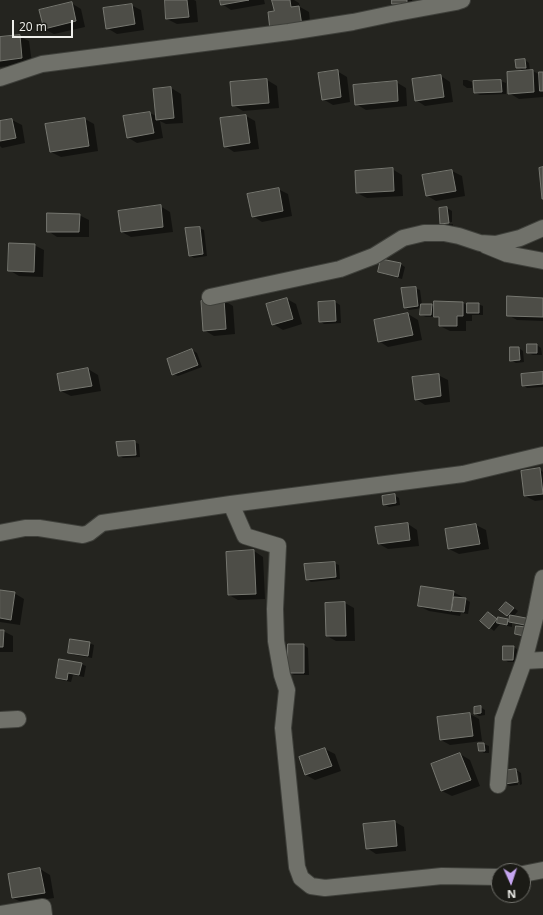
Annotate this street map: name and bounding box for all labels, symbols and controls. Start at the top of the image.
scale bar [14,12,75,38]
text: 20 m [19,18,47,35]
north arrow [491,863,531,903]
text: N [507,887,516,902]

